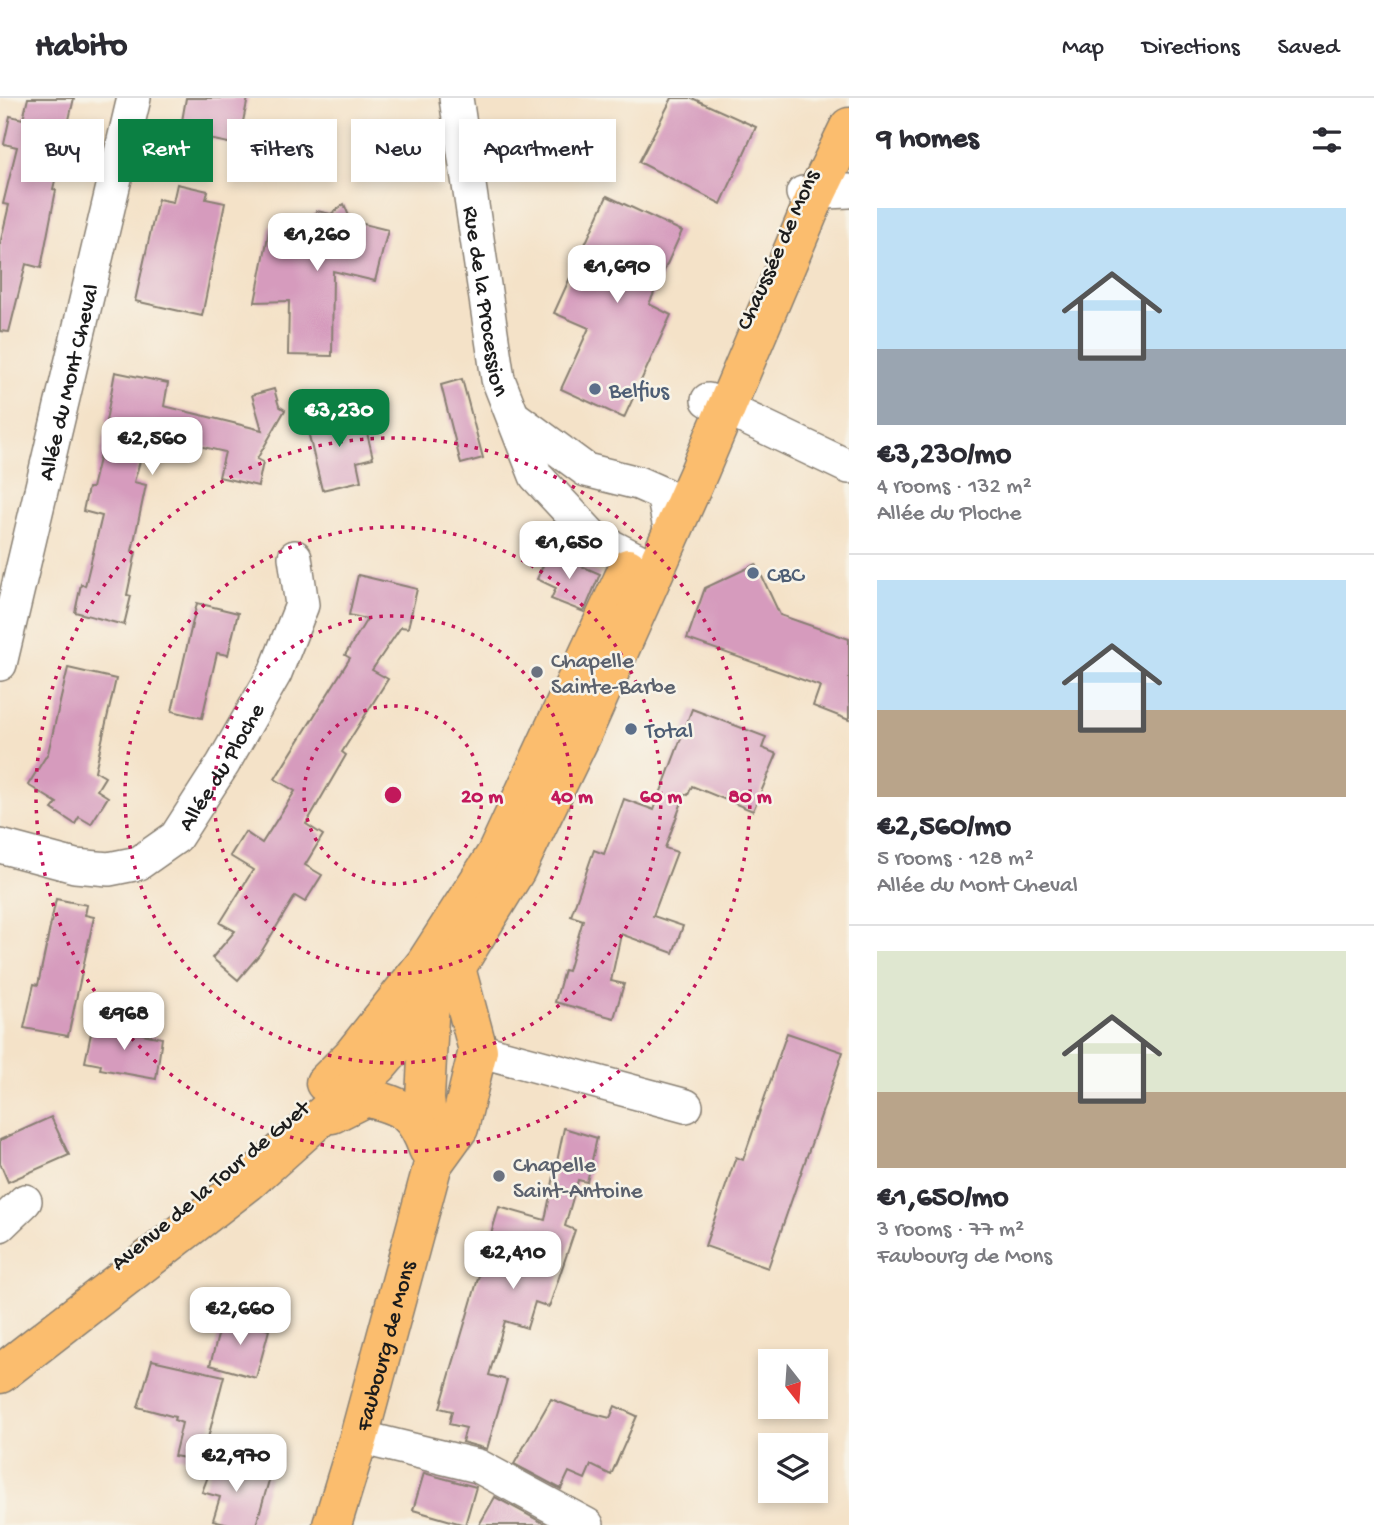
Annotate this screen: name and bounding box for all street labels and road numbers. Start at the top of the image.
street label: Chaussée de Mons [732,166,827,335]
street label: Rue de la Procession [455,204,513,401]
street label: Allée du Mont Cheval [34,282,107,484]
street label: Allée du Ploche [174,698,272,837]
street label: Avenue de la Tour de Guet [106,1095,317,1278]
street label: Faubourg de Mons [351,1258,423,1435]

